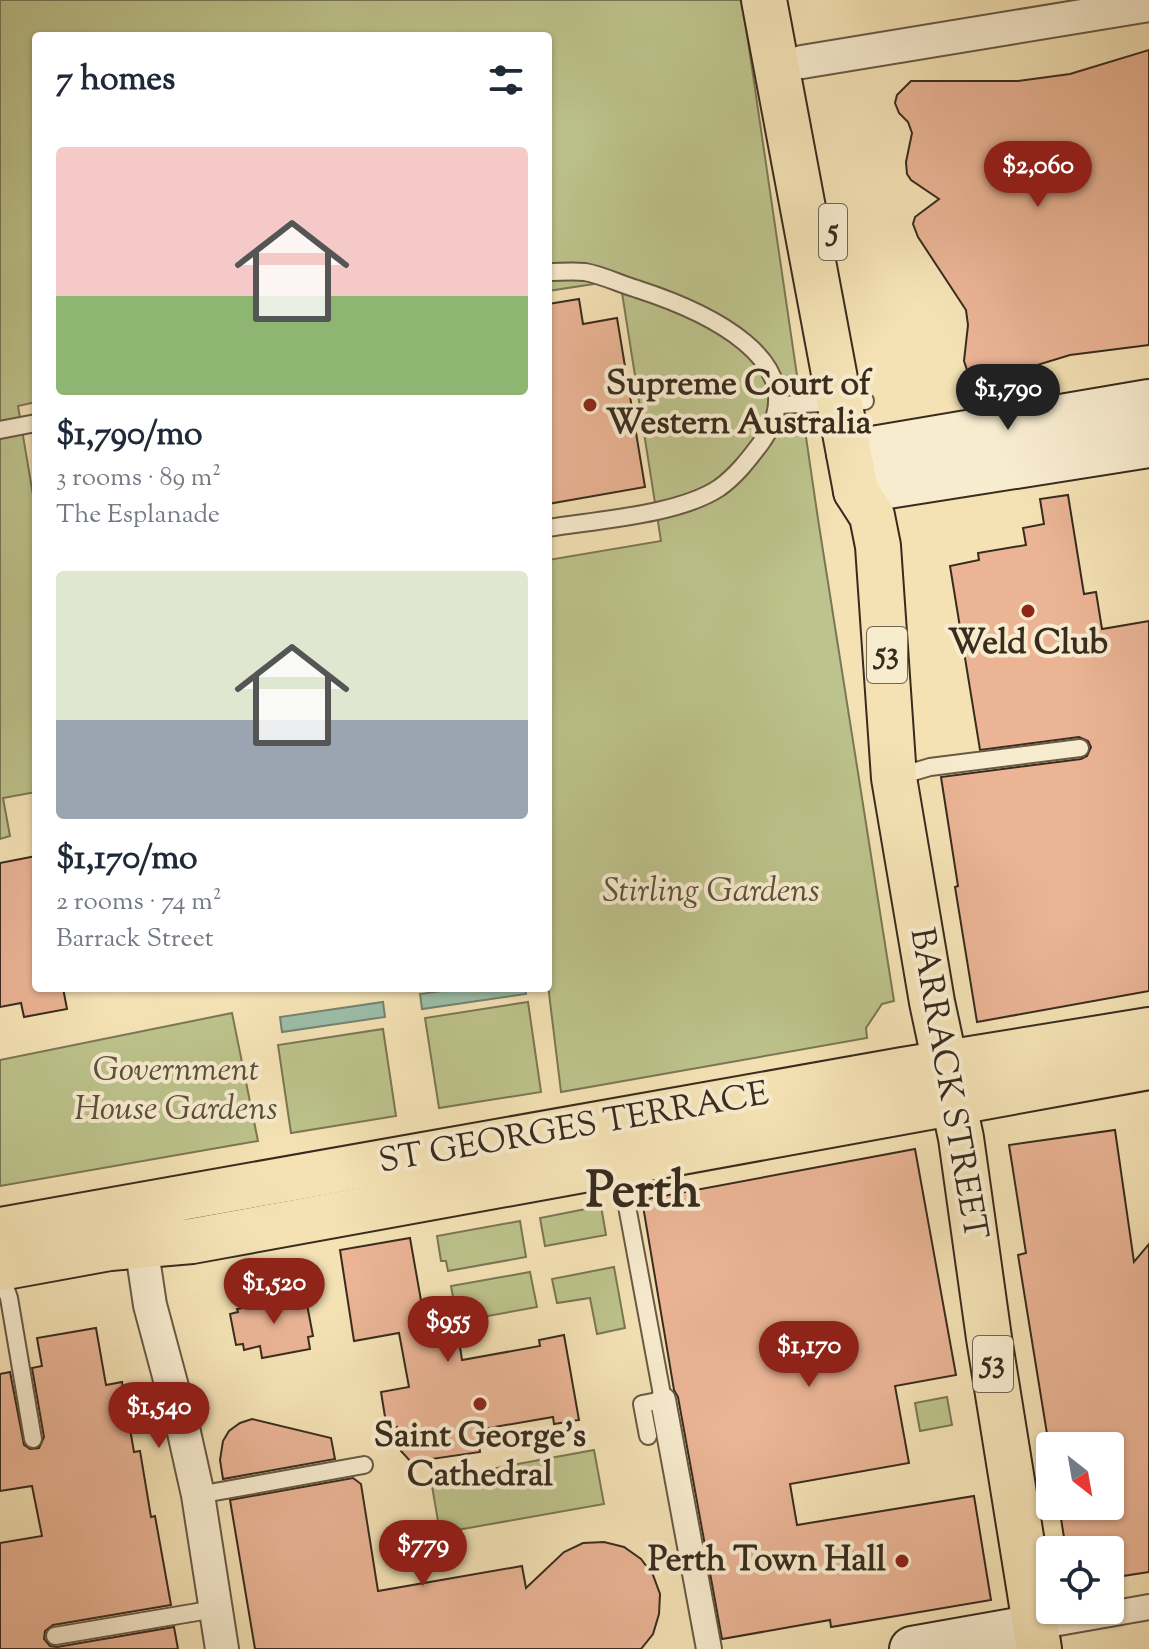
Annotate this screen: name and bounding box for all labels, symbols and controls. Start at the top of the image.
text: 7 homes [56,56,175,105]
icon: filters [484,58,528,102]
pin: $2,060 [973,141,1103,209]
text: $2,060 [1002,148,1074,185]
icon: home [220,199,364,343]
road number: 5 [819,204,847,260]
place label: Supreme Court of Western Australia [606,361,873,449]
pin: $1,790 [943,364,1073,432]
text: $1,790 [974,371,1042,408]
marker: Supreme Court of Western Australia [581,396,599,414]
text: $1,790/mo [56,411,203,460]
text: 3 rooms · 89 m² [56,460,221,497]
text: The Esplanade [56,497,220,534]
marker: Weld Club [1019,602,1037,620]
place label: Weld Club [948,620,1108,669]
icon: home [220,623,364,767]
road number: 53 [867,627,907,683]
text: $1,170/mo [56,835,198,884]
park label: Stirling Gardens [602,868,820,917]
text: 2 rooms · 74 m² [56,884,221,921]
text: Barrack Street [56,921,214,958]
street label: BARRACK STREET [895,924,999,1244]
park label: Government House Gardens [74,1047,278,1135]
street label: ST GEORGES TERRACE [375,1071,773,1187]
district label: Perth [586,1158,701,1230]
pin: $1,520 [209,1258,339,1326]
text: $1,520 [242,1265,306,1302]
pin: $955 [401,1296,495,1364]
text: $955 [426,1303,470,1340]
pin: $1,170 [744,1321,874,1389]
text: $1,170 [777,1328,841,1365]
road number: 53 [973,1336,1013,1392]
pin: $1,540 [94,1382,224,1450]
text: $1,540 [126,1389,192,1426]
marker: Saint George's Cathedral [471,1395,489,1413]
place label: Saint George's Cathedral [374,1413,586,1501]
north arrow [1036,1432,1124,1520]
map controls [1036,1432,1124,1624]
pin: $779 [376,1520,470,1588]
text: $779 [397,1527,449,1564]
button: locate [1036,1536,1124,1624]
place label: Perth Town Hall [648,1537,887,1586]
marker: Perth Town Hall [893,1552,911,1570]

